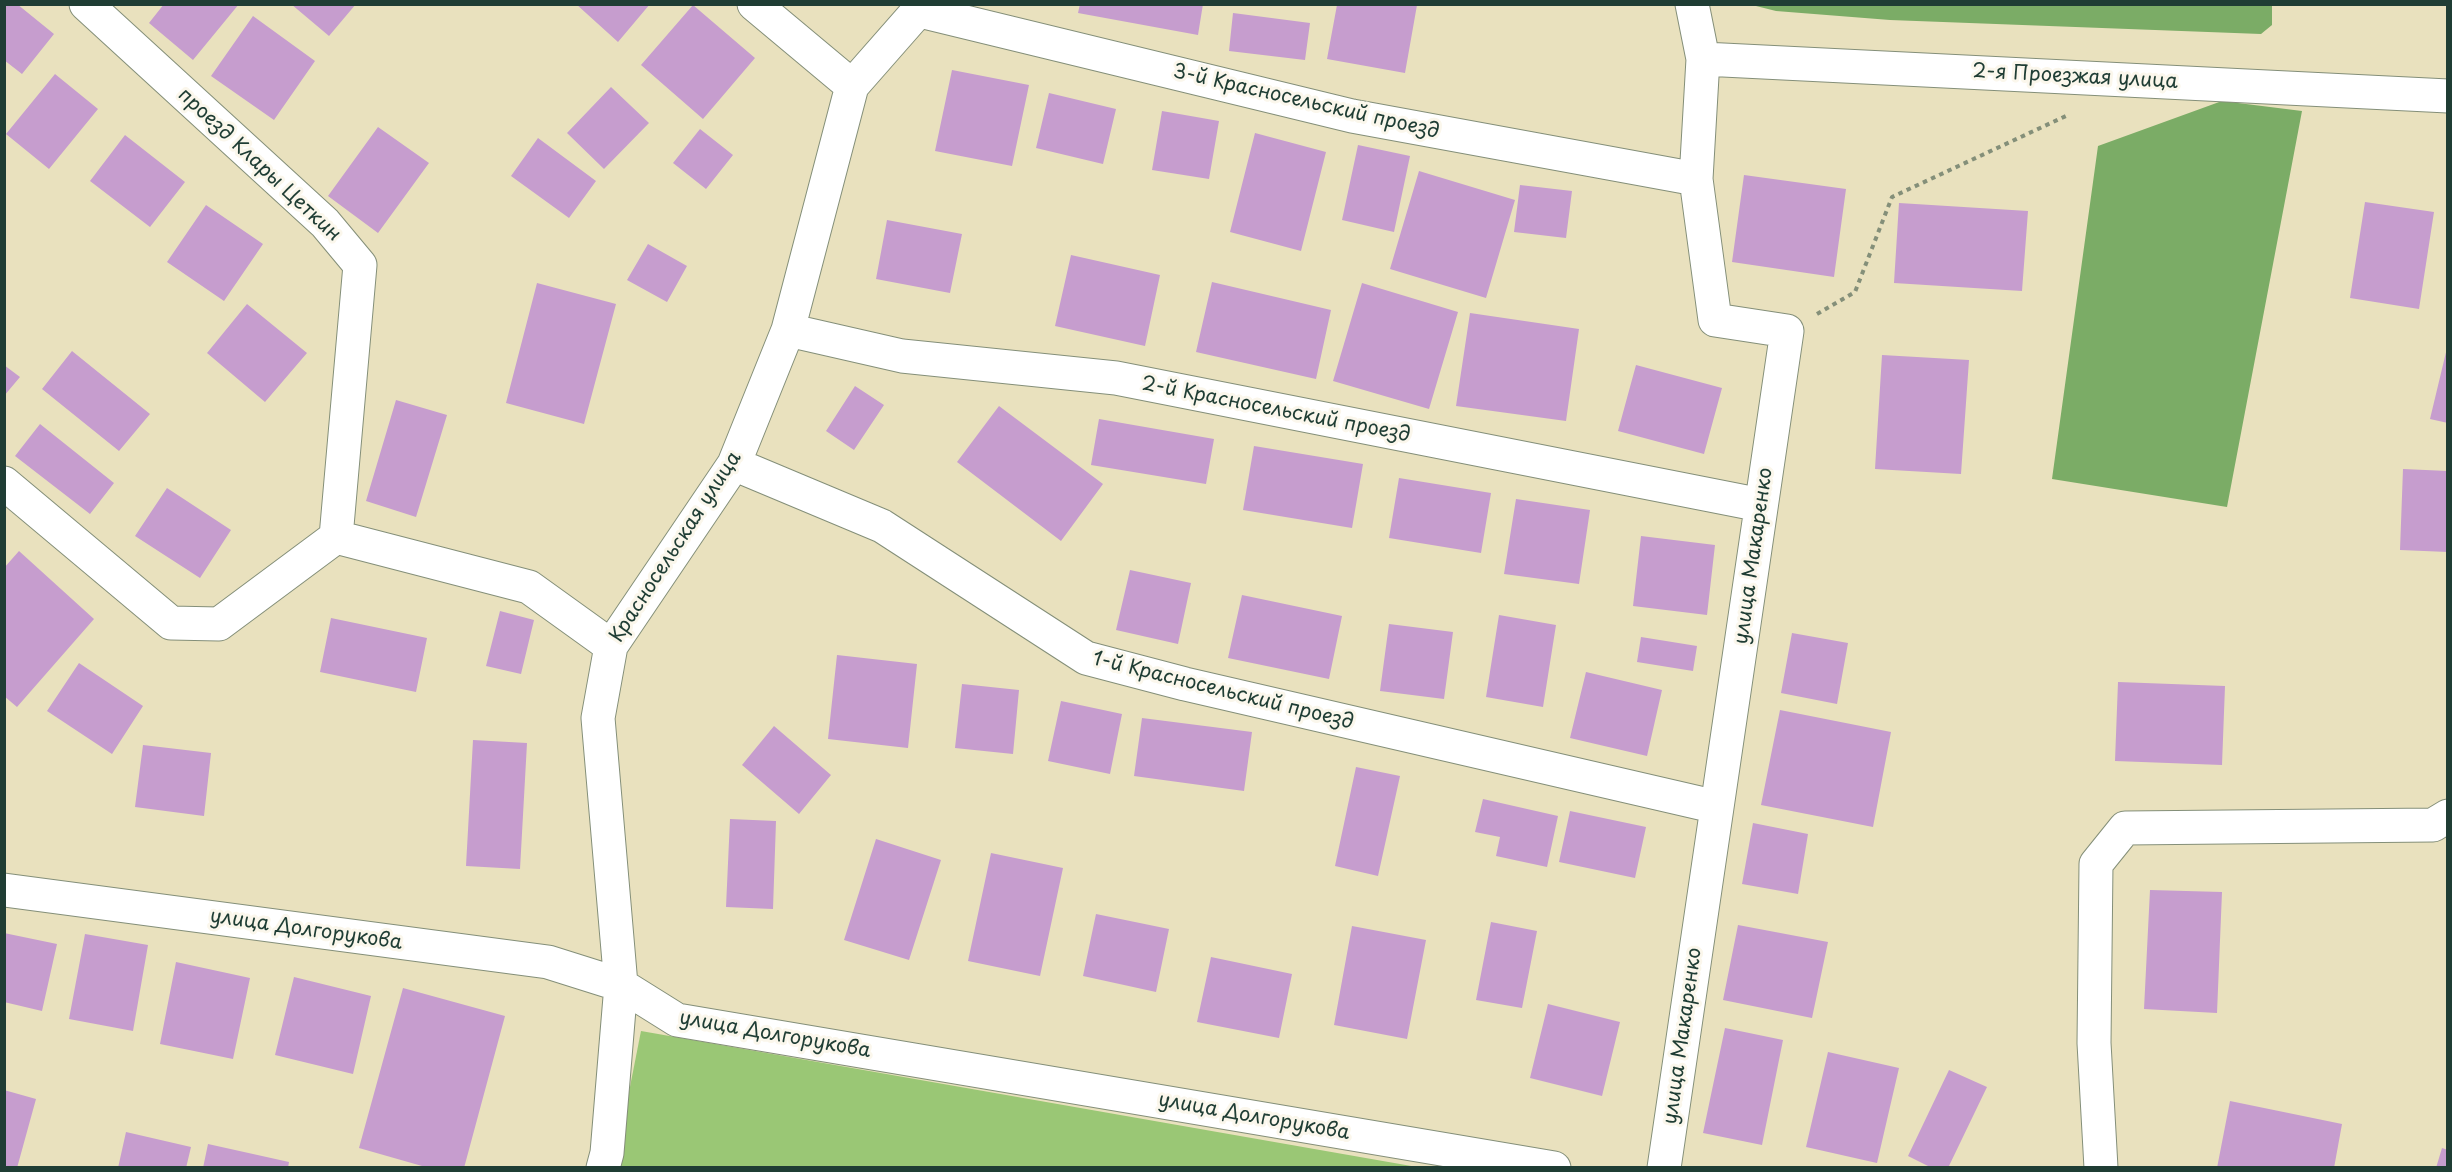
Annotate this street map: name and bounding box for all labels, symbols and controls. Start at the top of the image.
street label: 3-й Красносельский проезд [1171,60,1441,144]
street label: 2-я Проезжая улица [1972,60,2178,94]
street label: проезд Клары Цеткин [173,83,345,247]
street label: 2-й Красносельский проезд [1140,372,1412,448]
street label: Красносельская улица [605,447,747,647]
street label: улица Макаренко [1730,466,1778,646]
street label: 1-й Красносельский проезд [1090,647,1356,735]
street label: улица Долгорукова [208,905,404,955]
street label: улица Макаренко [1659,946,1707,1126]
street label: улица Долгорукова [677,1006,873,1064]
street label: улица Долгорукова [1156,1088,1352,1146]

